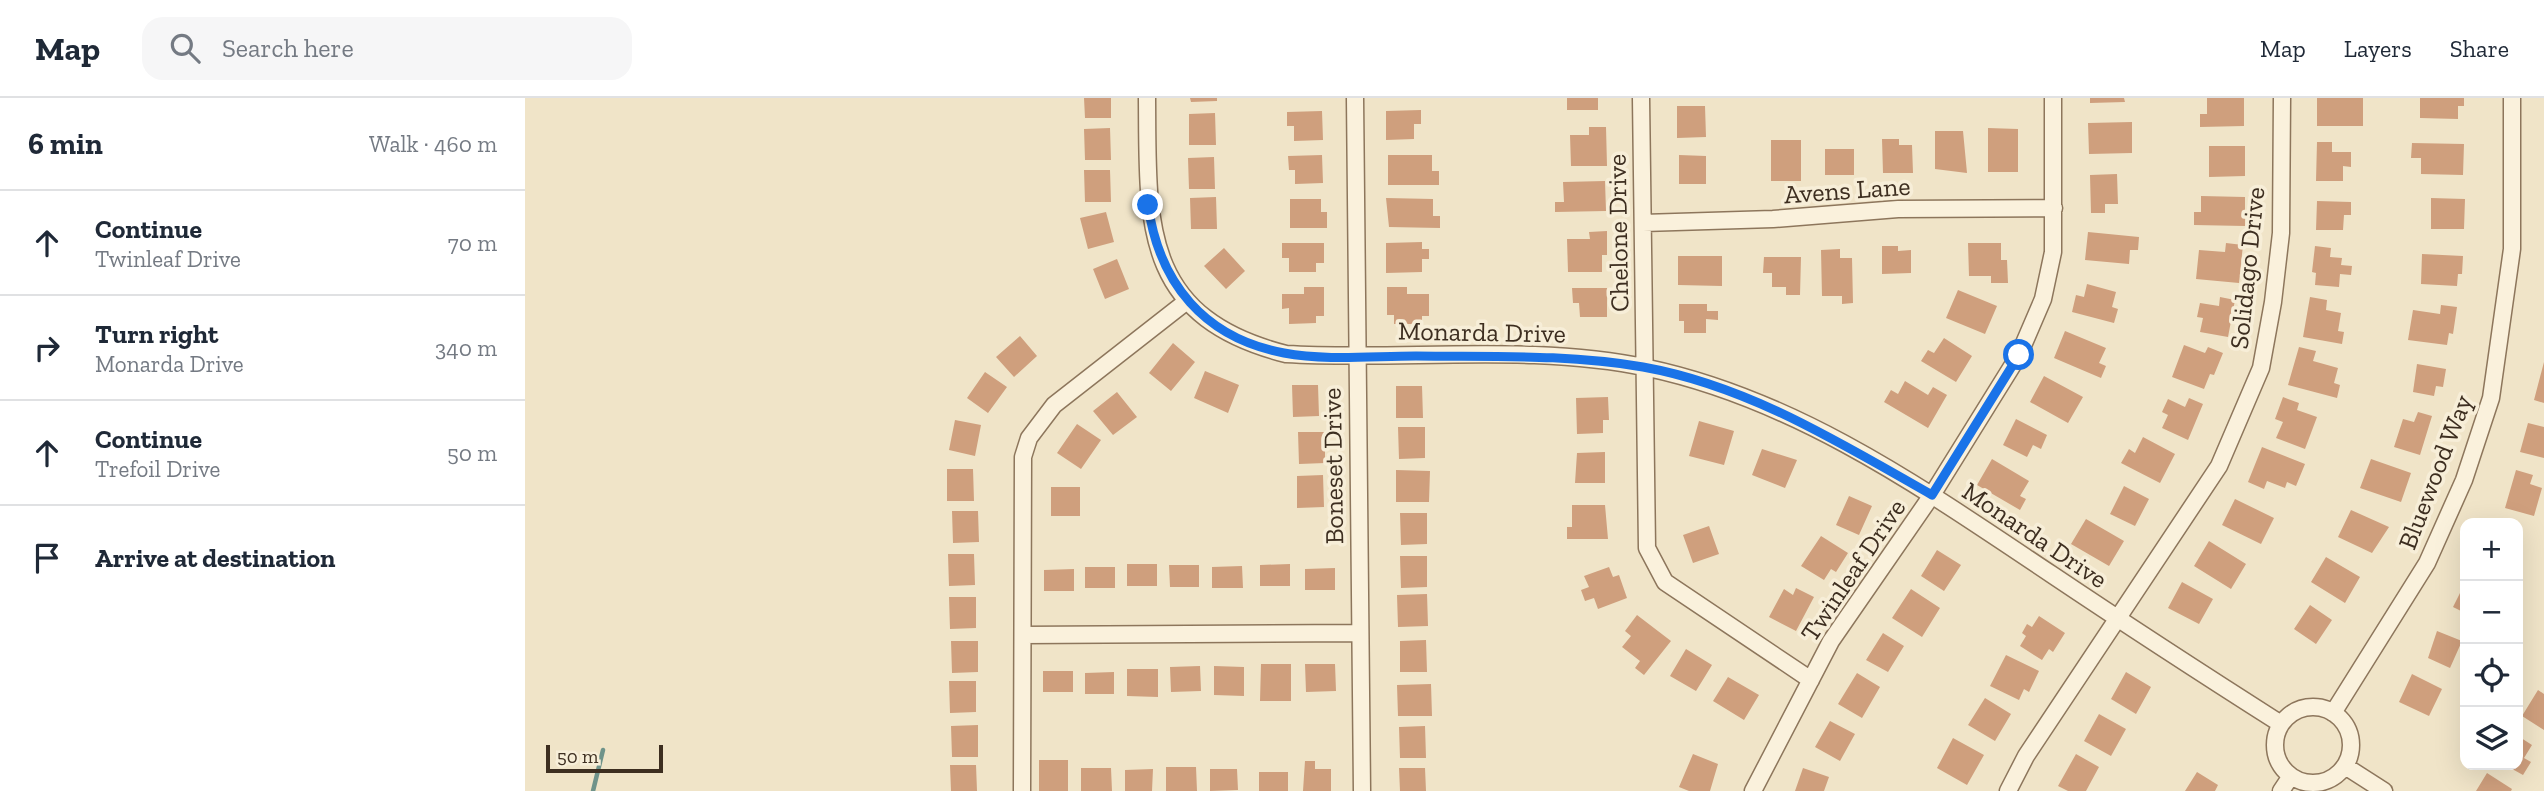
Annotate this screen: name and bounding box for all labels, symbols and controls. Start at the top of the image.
search box [142,17,632,80]
text: Map [35,29,100,68]
icon: search [166,29,204,67]
text: Search here [222,32,354,64]
text: Map [2260,34,2306,63]
text: Layers [2344,34,2412,63]
text: Share [2450,34,2509,63]
text: 6 min [28,126,103,162]
text: Walk · 460 m [369,130,497,158]
street label: Chelone Drive [1601,154,1635,312]
street label: Avens Lane [1783,170,1911,210]
street label: Solidago Drive [2223,185,2271,351]
route end [1132,189,1163,220]
text: Continue [95,213,202,245]
icon: ahead [28,224,66,262]
text: 70 m [448,229,497,257]
text: Twinleaf Drive [95,245,241,273]
street label: Monarda Drive [1398,315,1566,349]
text: Turn right [95,318,218,350]
icon: right [28,329,66,367]
text: 340 m [435,334,497,362]
route start [2003,339,2034,370]
text: Monarda Drive [95,350,244,378]
street label: Boneset Drive [1316,387,1350,545]
street label: Bluewood Way [2391,389,2479,554]
text: Continue [95,423,202,455]
icon: ahead [28,434,66,472]
text: 50 m [447,439,497,467]
text: Trefoil Drive [95,455,220,483]
street label: Monarda Drive [1956,475,2114,595]
street label: Twinleaf Drive [1794,493,1912,647]
map controls [2460,518,2523,770]
button: + [2460,518,2523,581]
icon: arrive [28,539,66,577]
text: Arrive at destination [95,542,335,574]
button: − [2460,581,2523,644]
button: locate [2460,644,2523,707]
button: layers [2460,707,2523,770]
scale bar [546,742,663,774]
text: 50 m [557,745,598,768]

